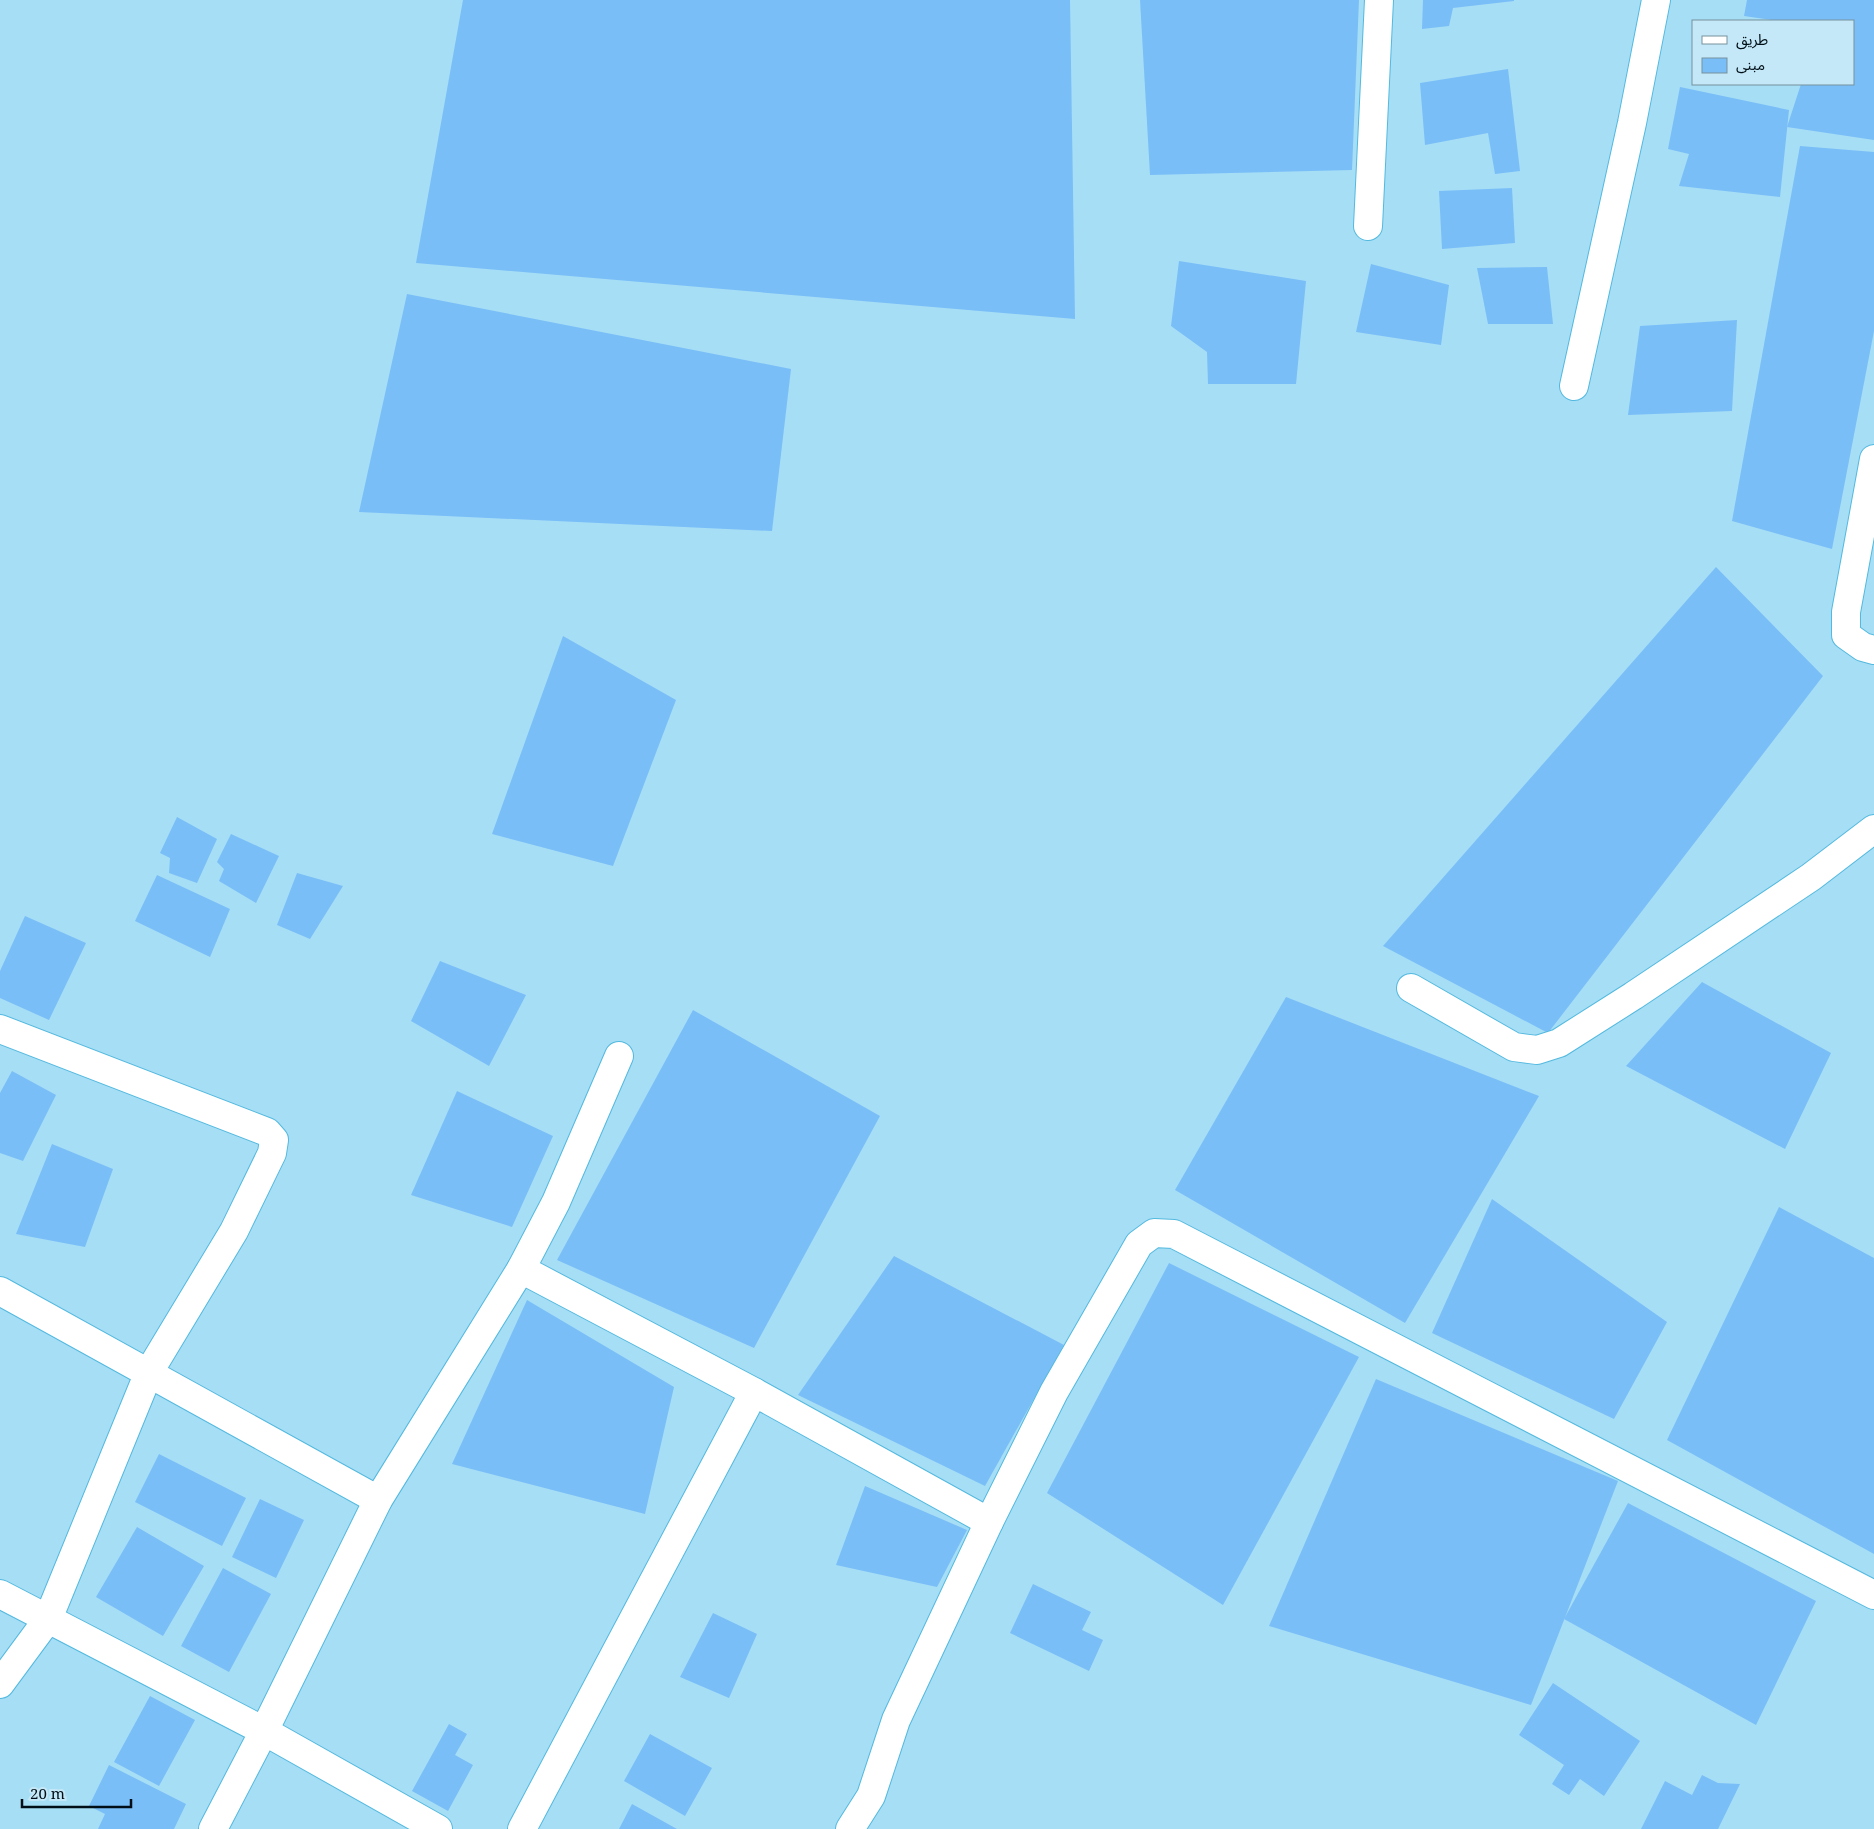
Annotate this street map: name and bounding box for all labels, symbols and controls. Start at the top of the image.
legend [1692,20,1854,85]
text: طريق [1736,29,1768,50]
text: مبنى [1736,54,1765,74]
scale bar [22,1776,131,1808]
text: 20 m [30,1783,65,1803]

